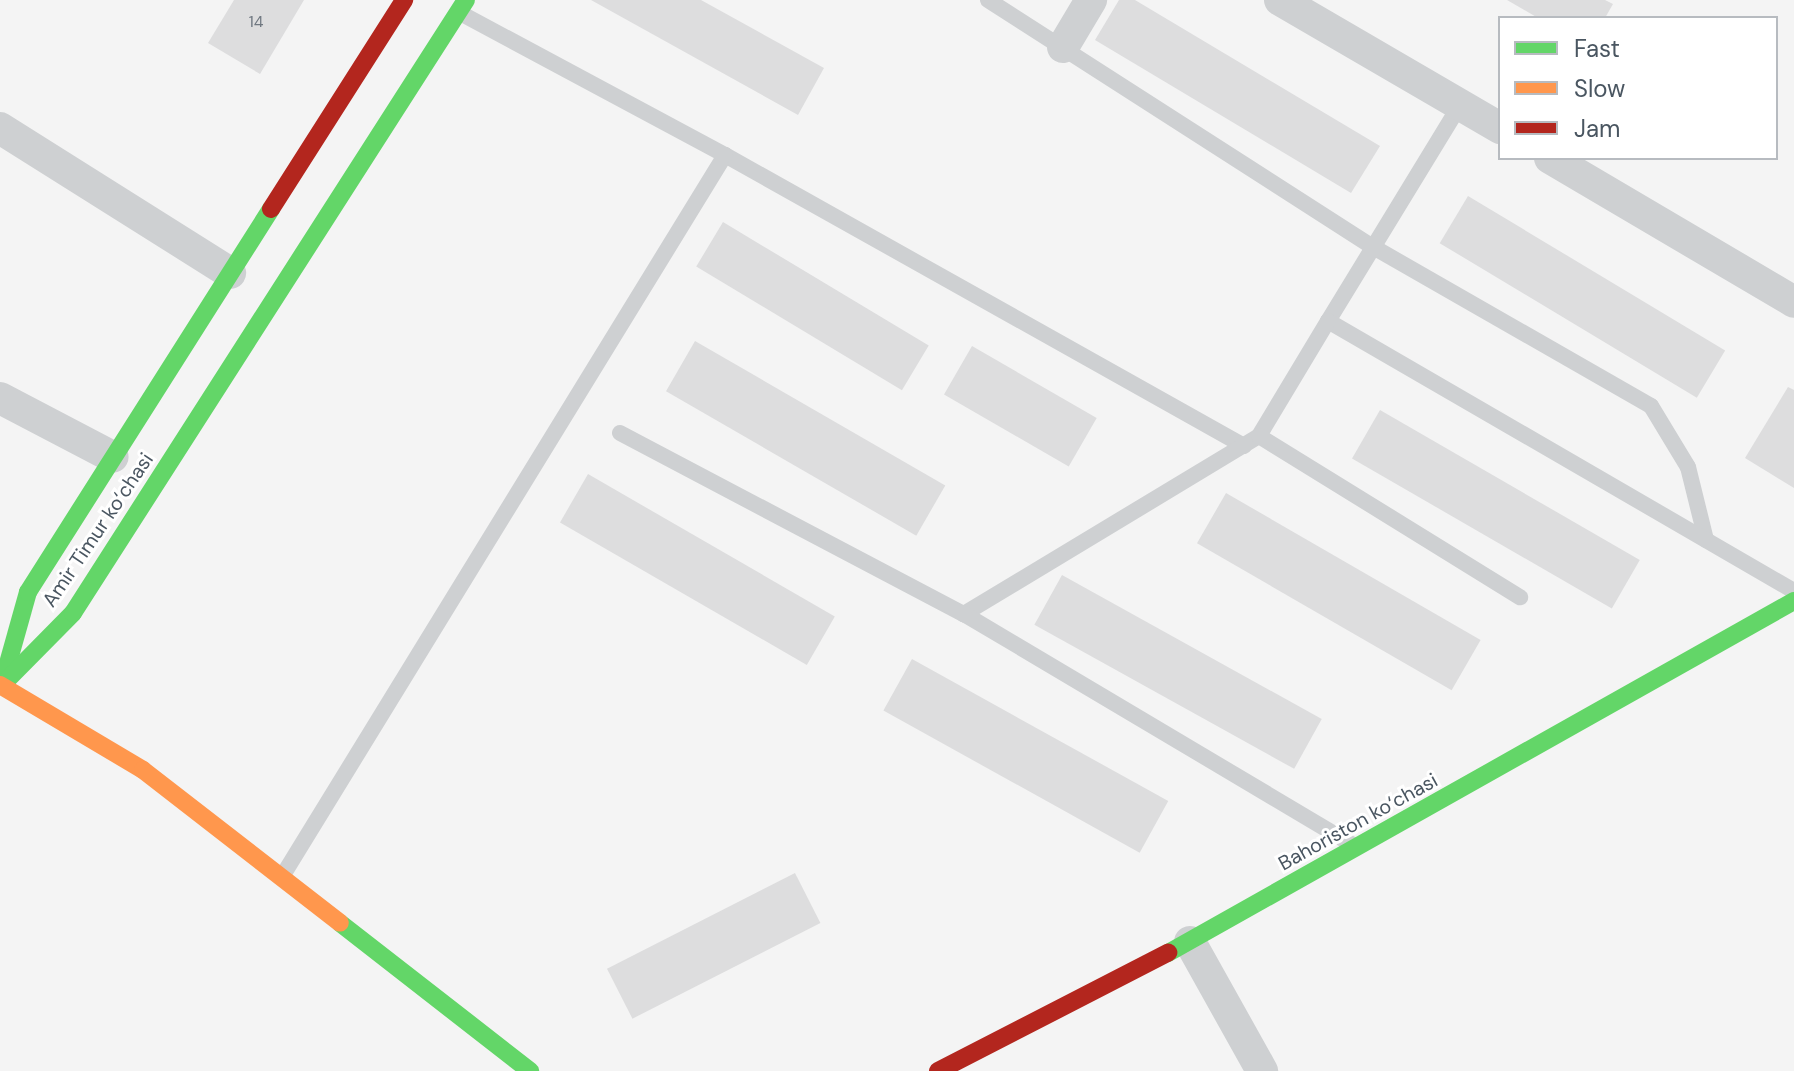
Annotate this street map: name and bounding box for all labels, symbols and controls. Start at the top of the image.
house number: 14 [249,12,263,32]
legend [1498,16,1778,160]
text: Fast [1574,33,1620,64]
text: Slow [1574,73,1625,104]
text: Jam [1574,113,1620,144]
street label: Amir Timur ko‘chasi [38,448,158,612]
street label: Bahoriston ko‘chasi [1274,768,1442,876]

